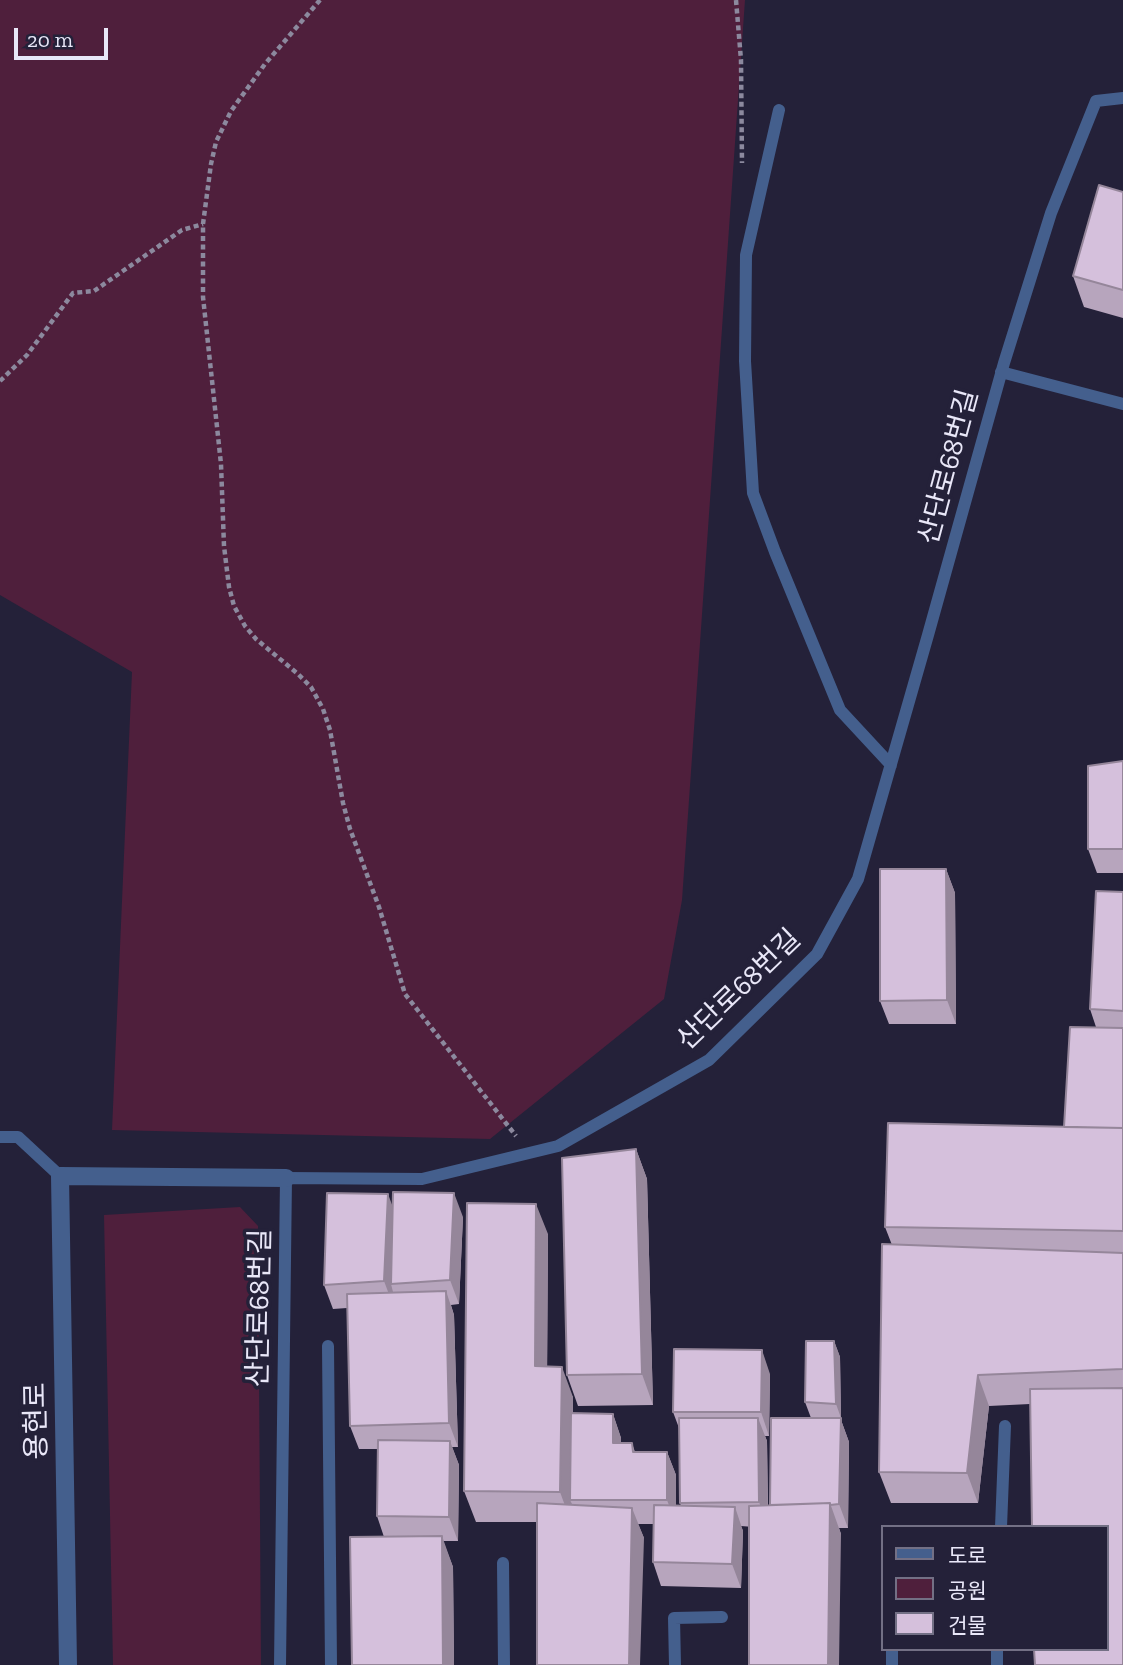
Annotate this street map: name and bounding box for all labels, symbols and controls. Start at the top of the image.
scale bar [18,14,112,58]
text: 20 m [27,27,73,52]
street label: 산단로68번길 [912,386,986,548]
street label: 산단로68번길 [670,923,808,1057]
street label: 산단로68번길 [242,1228,278,1388]
street label: 용현로 [20,1382,54,1460]
legend [881,1525,1109,1651]
text: 도로 [948,1543,987,1568]
text: 공원 [948,1578,987,1603]
text: 건물 [948,1613,987,1638]

